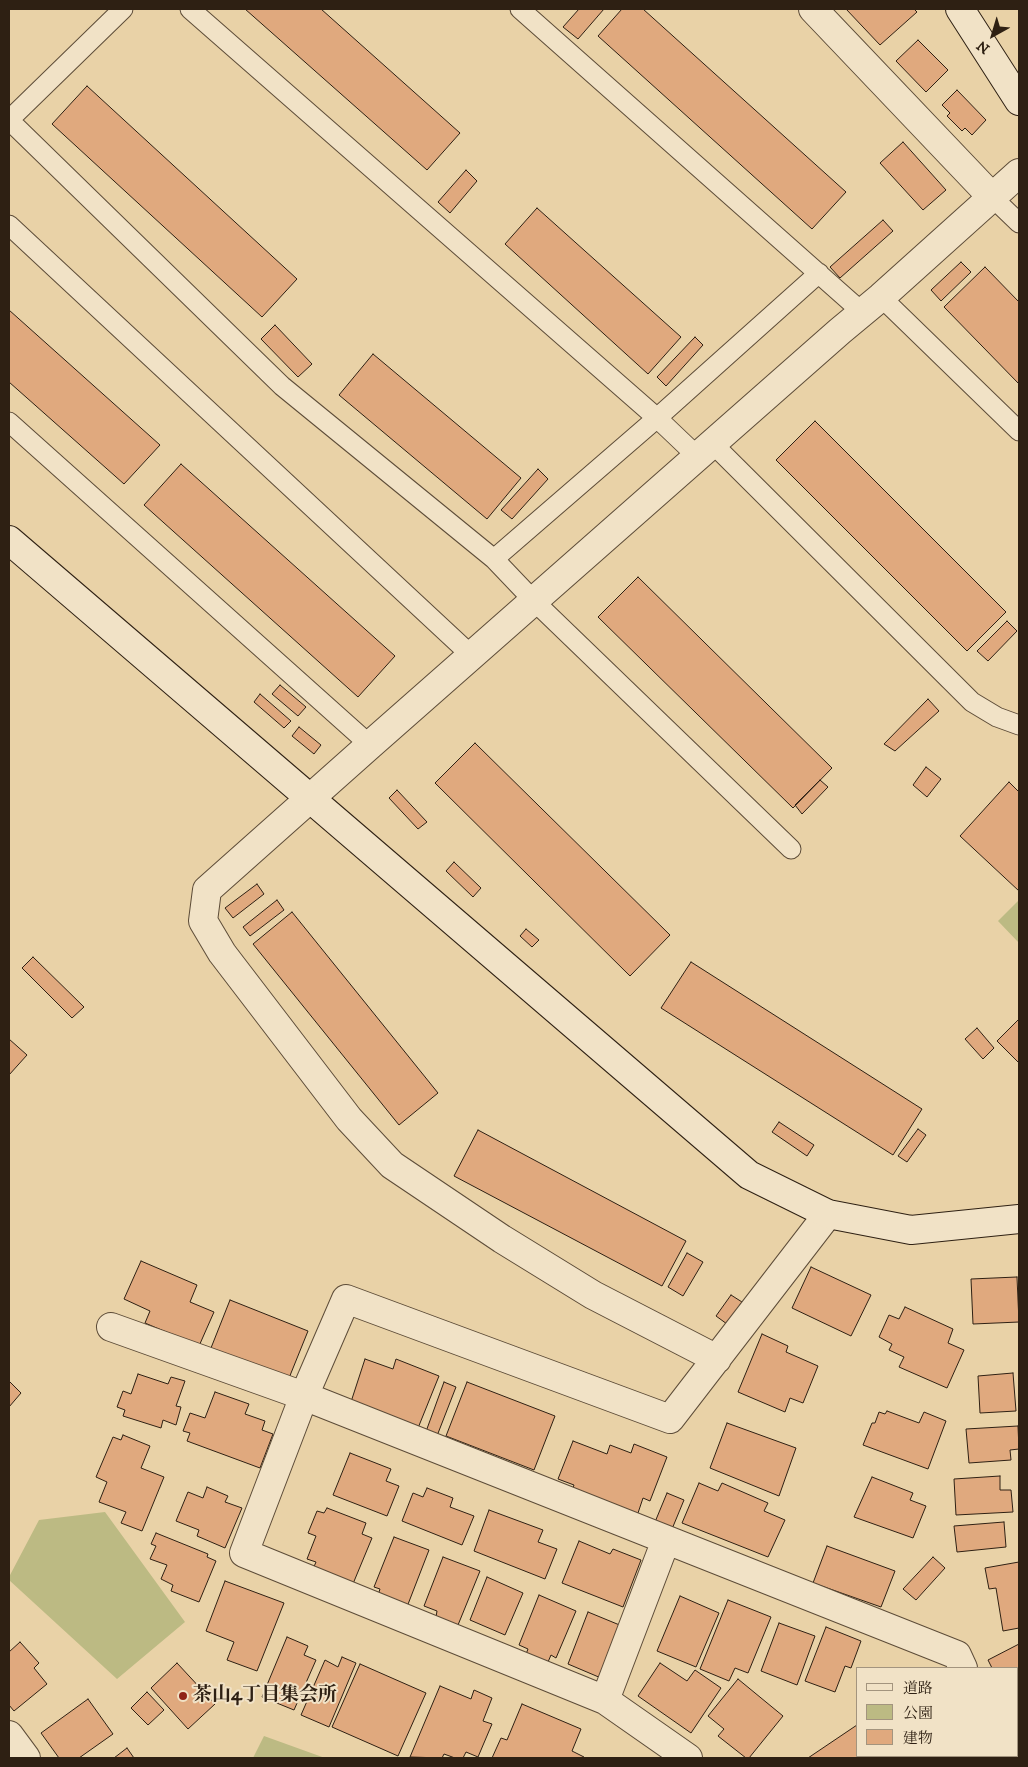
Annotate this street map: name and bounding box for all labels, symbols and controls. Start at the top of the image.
north arrow [968,10,1018,60]
text: N [973,36,994,57]
legend [856,1667,1018,1757]
text: 道路 [903,1679,933,1698]
place label: 茶山4丁目集会所 [193,1685,337,1707]
marker: 茶山4丁目集会所 [177,1690,189,1702]
text: 公園 [903,1704,933,1723]
text: 建物 [903,1729,933,1748]

